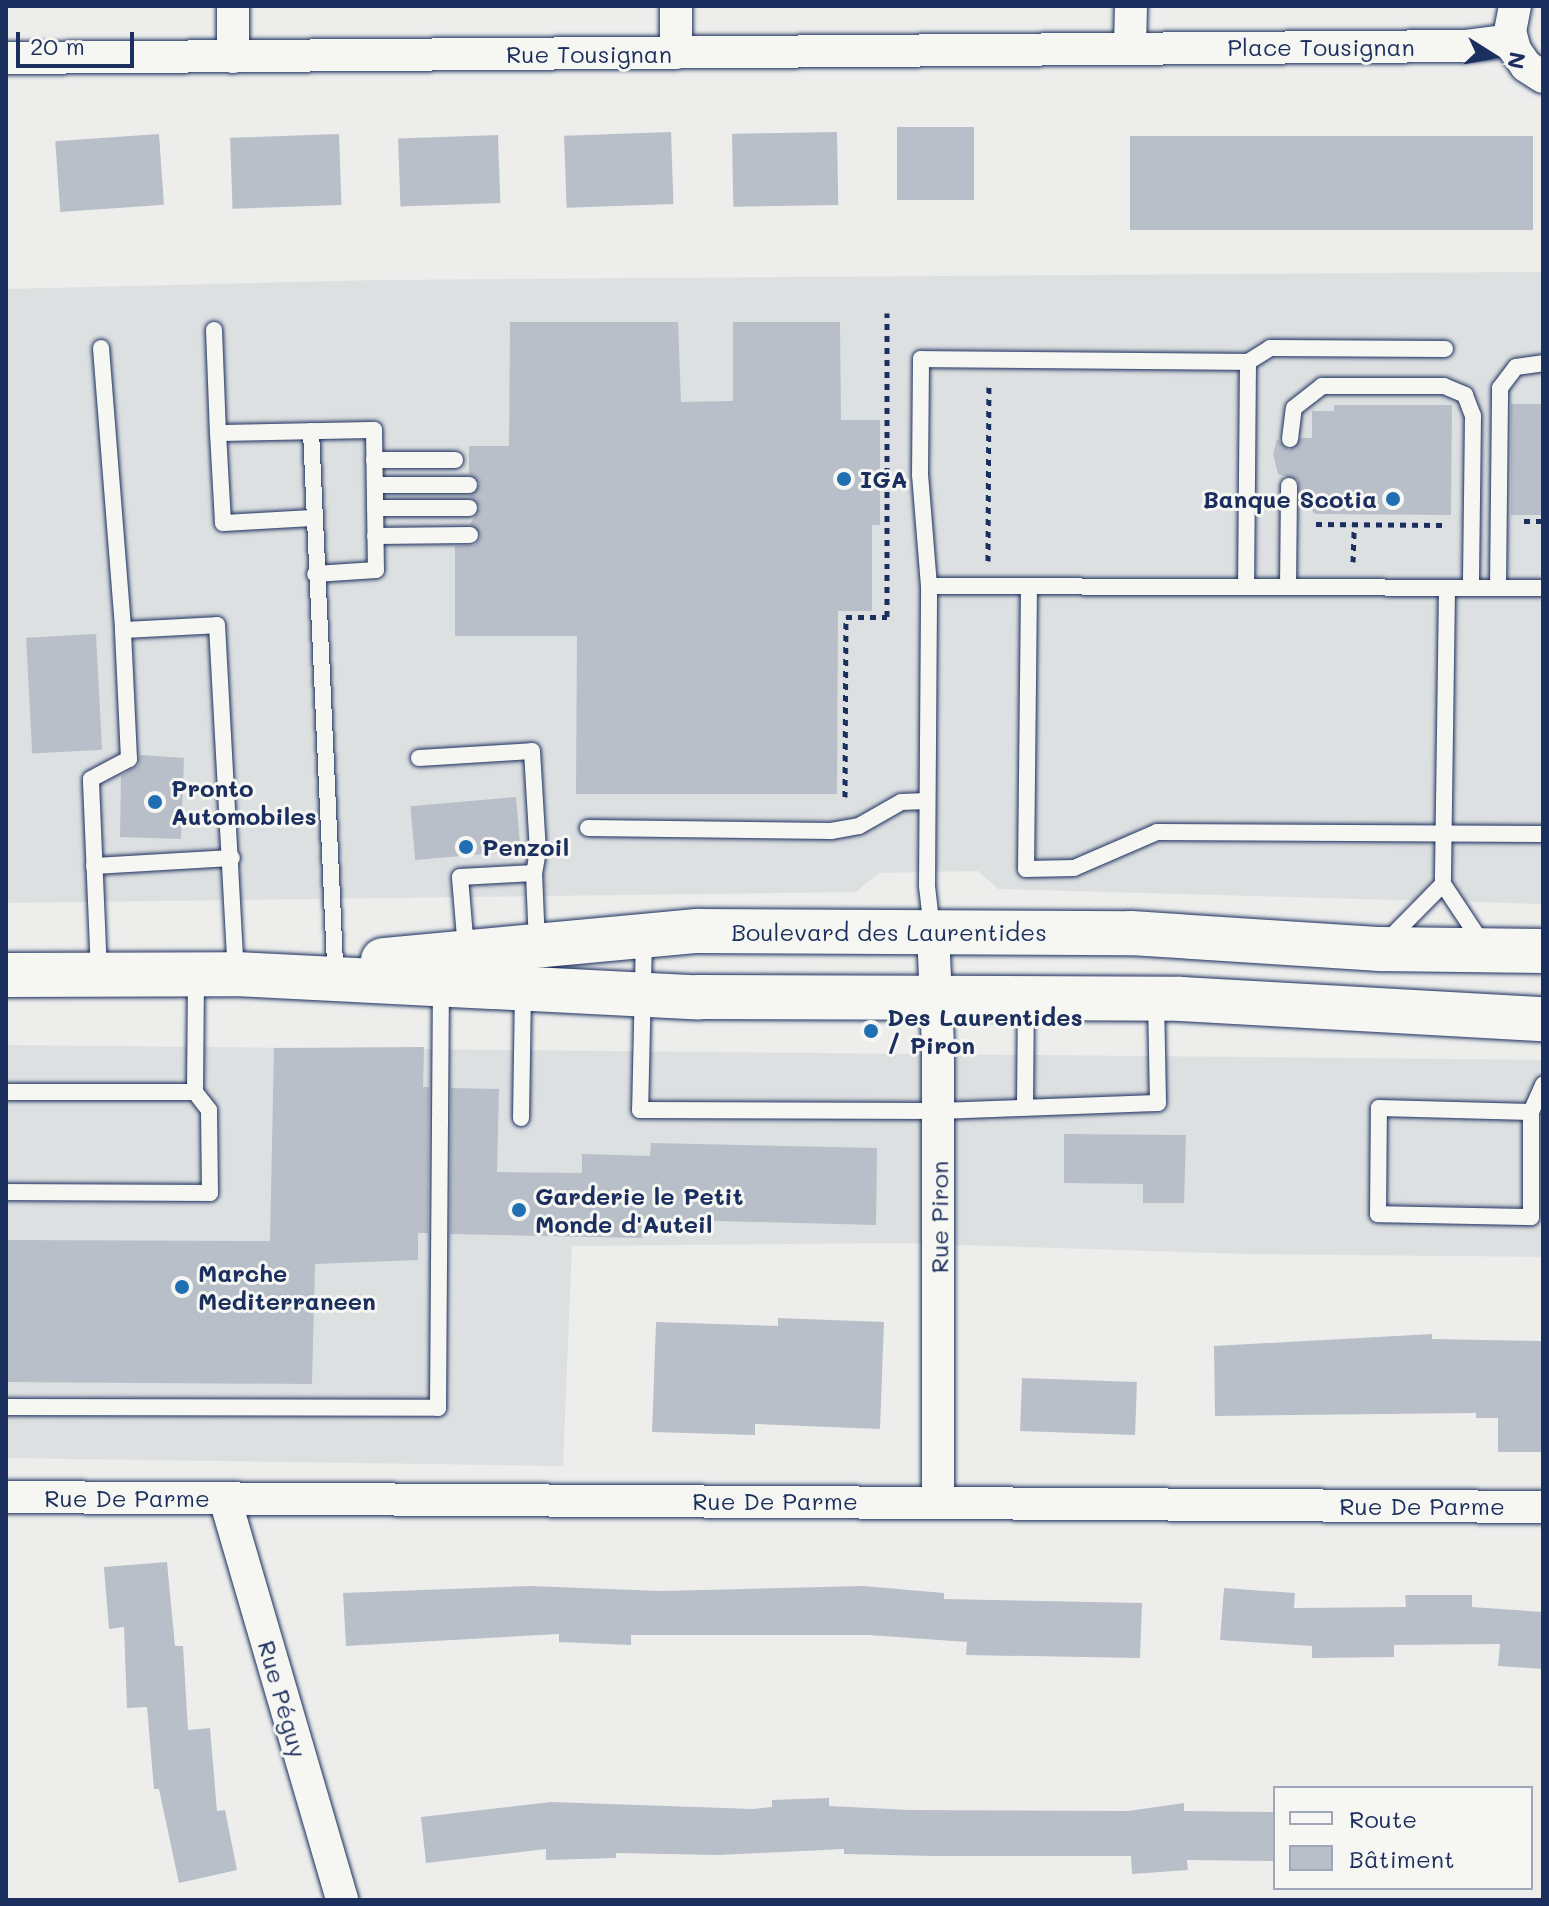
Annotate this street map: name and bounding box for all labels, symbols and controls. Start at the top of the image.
scale bar [20,16,138,66]
north arrow [1453,16,1533,96]
text: 20 m [30,30,85,61]
street label: Place Tousignan [1227,33,1415,61]
street label: Rue Tousignan [506,40,672,68]
text: N [1501,50,1533,72]
place label: IGA [860,465,907,493]
marker: IGA [835,470,853,488]
place label: Banque Scotia [1203,485,1377,513]
marker: Banque Scotia [1384,490,1402,508]
place label: Pronto Automobiles [171,774,317,830]
marker: Pronto Automobiles [146,793,164,811]
place label: Penzoil [482,833,569,861]
marker: Penzoil [457,838,475,856]
street label: Boulevard des Laurentides [731,918,1047,946]
place label: Des Laurentides / Piron [887,1003,1083,1059]
marker: Des Laurentides / Piron [862,1022,880,1040]
street label: Rue Piron [925,1161,953,1273]
place label: Garderie le Petit Monde d'Auteil [535,1182,743,1238]
marker: Garderie le Petit Monde d'Auteil [510,1201,528,1219]
place label: Marche Mediterraneen [198,1259,376,1315]
marker: Marche Mediterraneen [173,1278,191,1296]
street label: Rue De Parme [44,1484,210,1512]
street label: Rue De Parme [692,1487,858,1515]
street label: Rue De Parme [1339,1492,1505,1520]
street label: Rue Péguy [253,1637,313,1761]
legend [1273,1786,1533,1890]
text: Route [1349,1803,1417,1834]
text: Bâtiment [1349,1843,1455,1874]

